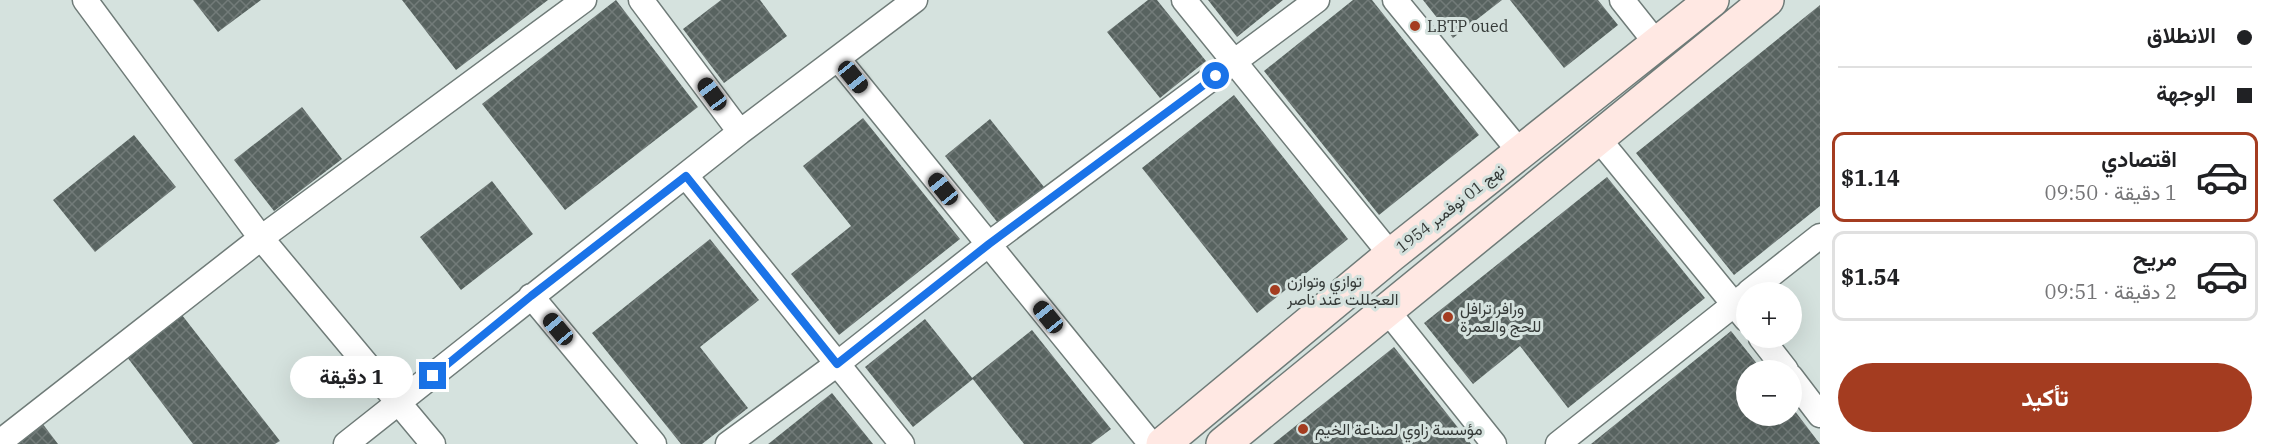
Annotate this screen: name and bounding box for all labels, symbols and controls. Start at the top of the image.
place label: LBTP oued [1427,16,1509,36]
marker: LBTP oued [1408,19,1422,33]
text: الانطلاق [2147,20,2216,49]
car [835,57,871,97]
route start [1202,62,1229,89]
car [694,74,730,114]
text: الوجهة [2156,78,2216,107]
text: اقتصادي [2101,144,2177,173]
icon: car [2195,150,2249,204]
street label: نهج 01 نوفمبر 1954 [1392,159,1509,258]
text: $1.14 [1841,163,1900,192]
car [925,169,961,209]
text: 1 دقيقة · 09:50 [2045,179,2177,206]
text: مريح [2133,243,2177,272]
icon: car [2195,249,2249,303]
text: $1.54 [1841,262,1900,291]
place label: توازي وتوازن العجللت عند ناصر [1286,271,1398,310]
text: 2 دقيقة · 09:51 [2045,278,2177,305]
map controls [1736,282,1802,426]
button: + [1736,282,1802,348]
marker: توازي وتوازن العجللت عند ناصر [1268,283,1282,297]
car [1030,297,1066,337]
place label: ورافر ترافل للحج والعمرة [1460,298,1541,338]
car [540,309,576,349]
marker: ورافر ترافل للحج والعمرة [1441,310,1455,324]
callout: 1 دقيقة [289,355,412,397]
button: − [1736,360,1802,426]
route end [419,362,446,389]
text: 1 دقيقة [320,363,383,390]
button: تأكيد [1838,363,2252,432]
place label: مؤسسة زاوي لصناعة الخيم [1315,419,1482,443]
marker: مؤسسة زاوي لصناعة الخيم [1296,422,1310,436]

